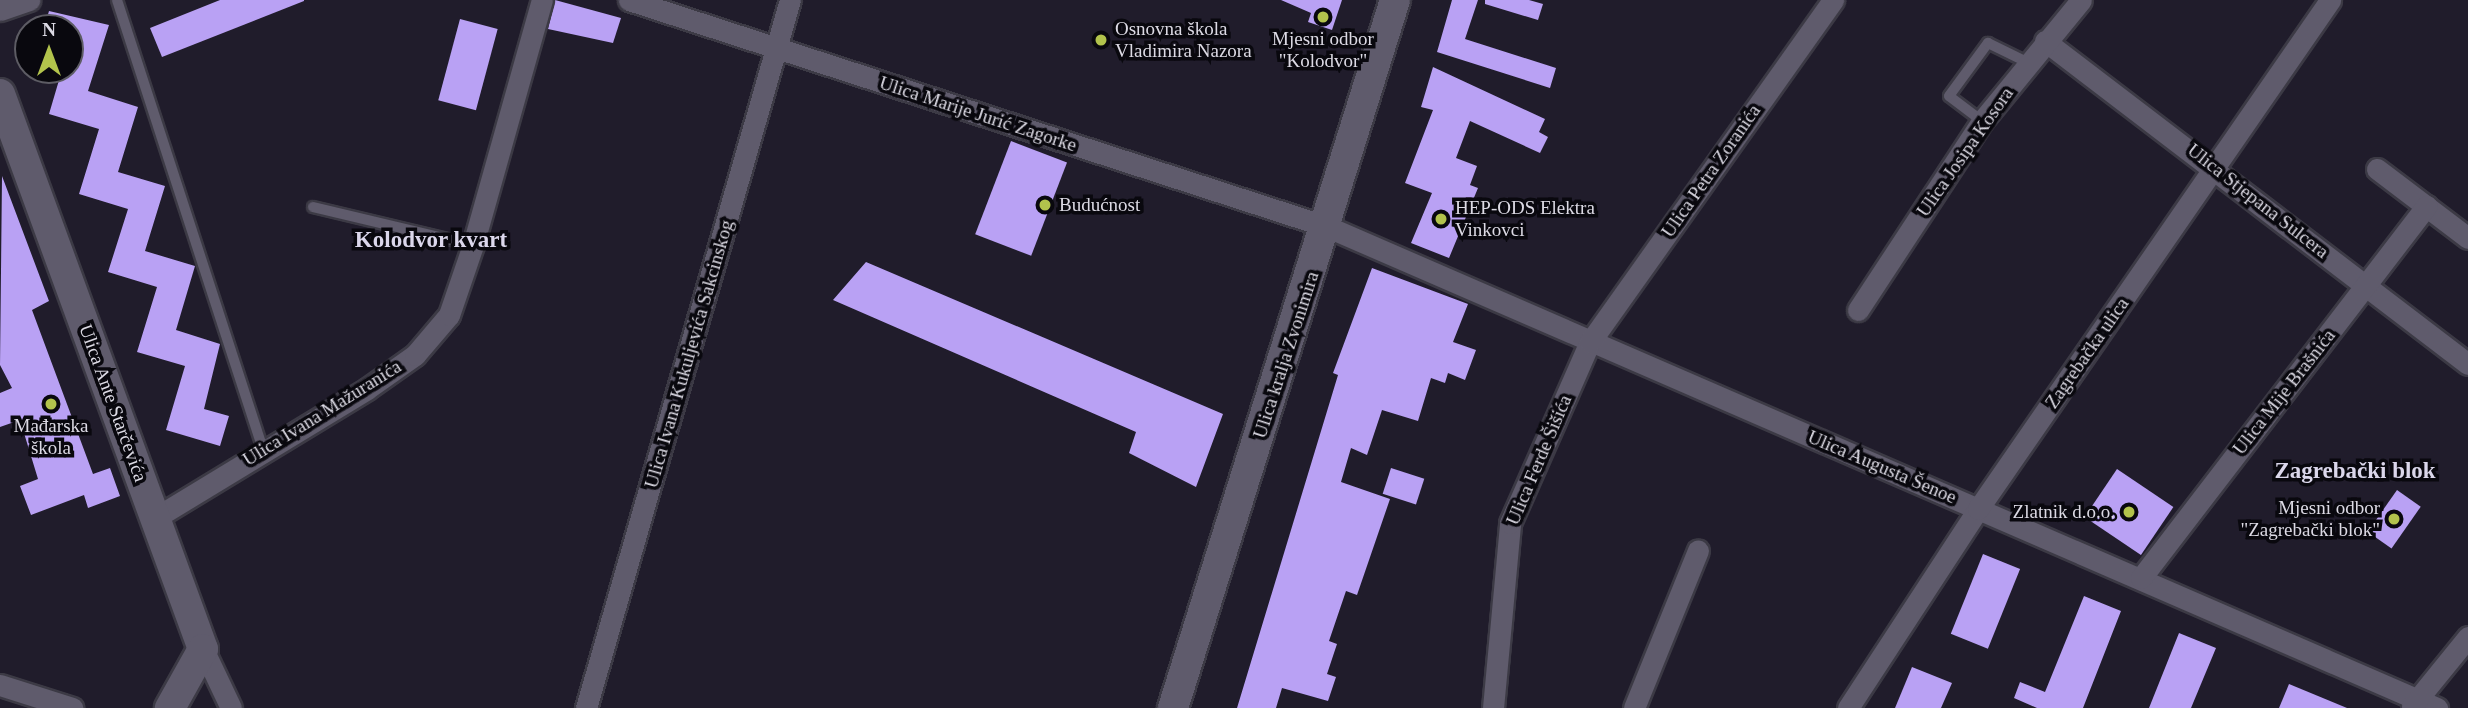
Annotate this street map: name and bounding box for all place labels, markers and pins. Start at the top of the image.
marker: Mjesni odbor "Kolodvor" [1315,9,1331,25]
place label: Osnovna škola Vladimira Nazora [1115,18,1252,62]
place label: Mjesni odbor "Kolodvor" [1272,28,1374,72]
marker: Osnovna škola Vladimira Nazora [1093,32,1109,48]
place label: Budućnost [1059,194,1140,216]
marker: Budućnost [1037,197,1053,213]
place label: HEP-ODS Elektra Vinkovci [1455,197,1595,241]
marker: HEP-ODS Elektra Vinkovci [1433,211,1449,227]
marker: Mađarska škola [43,396,59,412]
place label: Mađarska škola [14,415,88,459]
place label: Mjesni odbor "Zagrebački blok" [2241,497,2380,541]
place label: Zlatnik d.o.o. [2013,501,2115,523]
marker: Zlatnik d.o.o. [2121,504,2137,520]
marker: Mjesni odbor "Zagrebački blok" [2386,511,2402,527]

